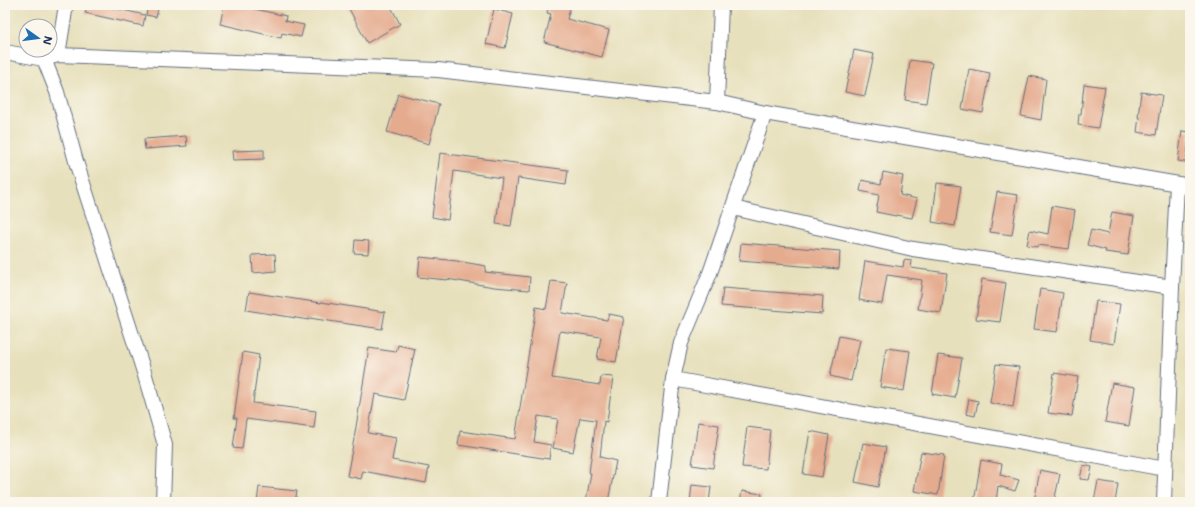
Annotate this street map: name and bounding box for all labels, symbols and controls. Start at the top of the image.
north arrow [18,18,58,58]
text: N [39,34,56,47]

